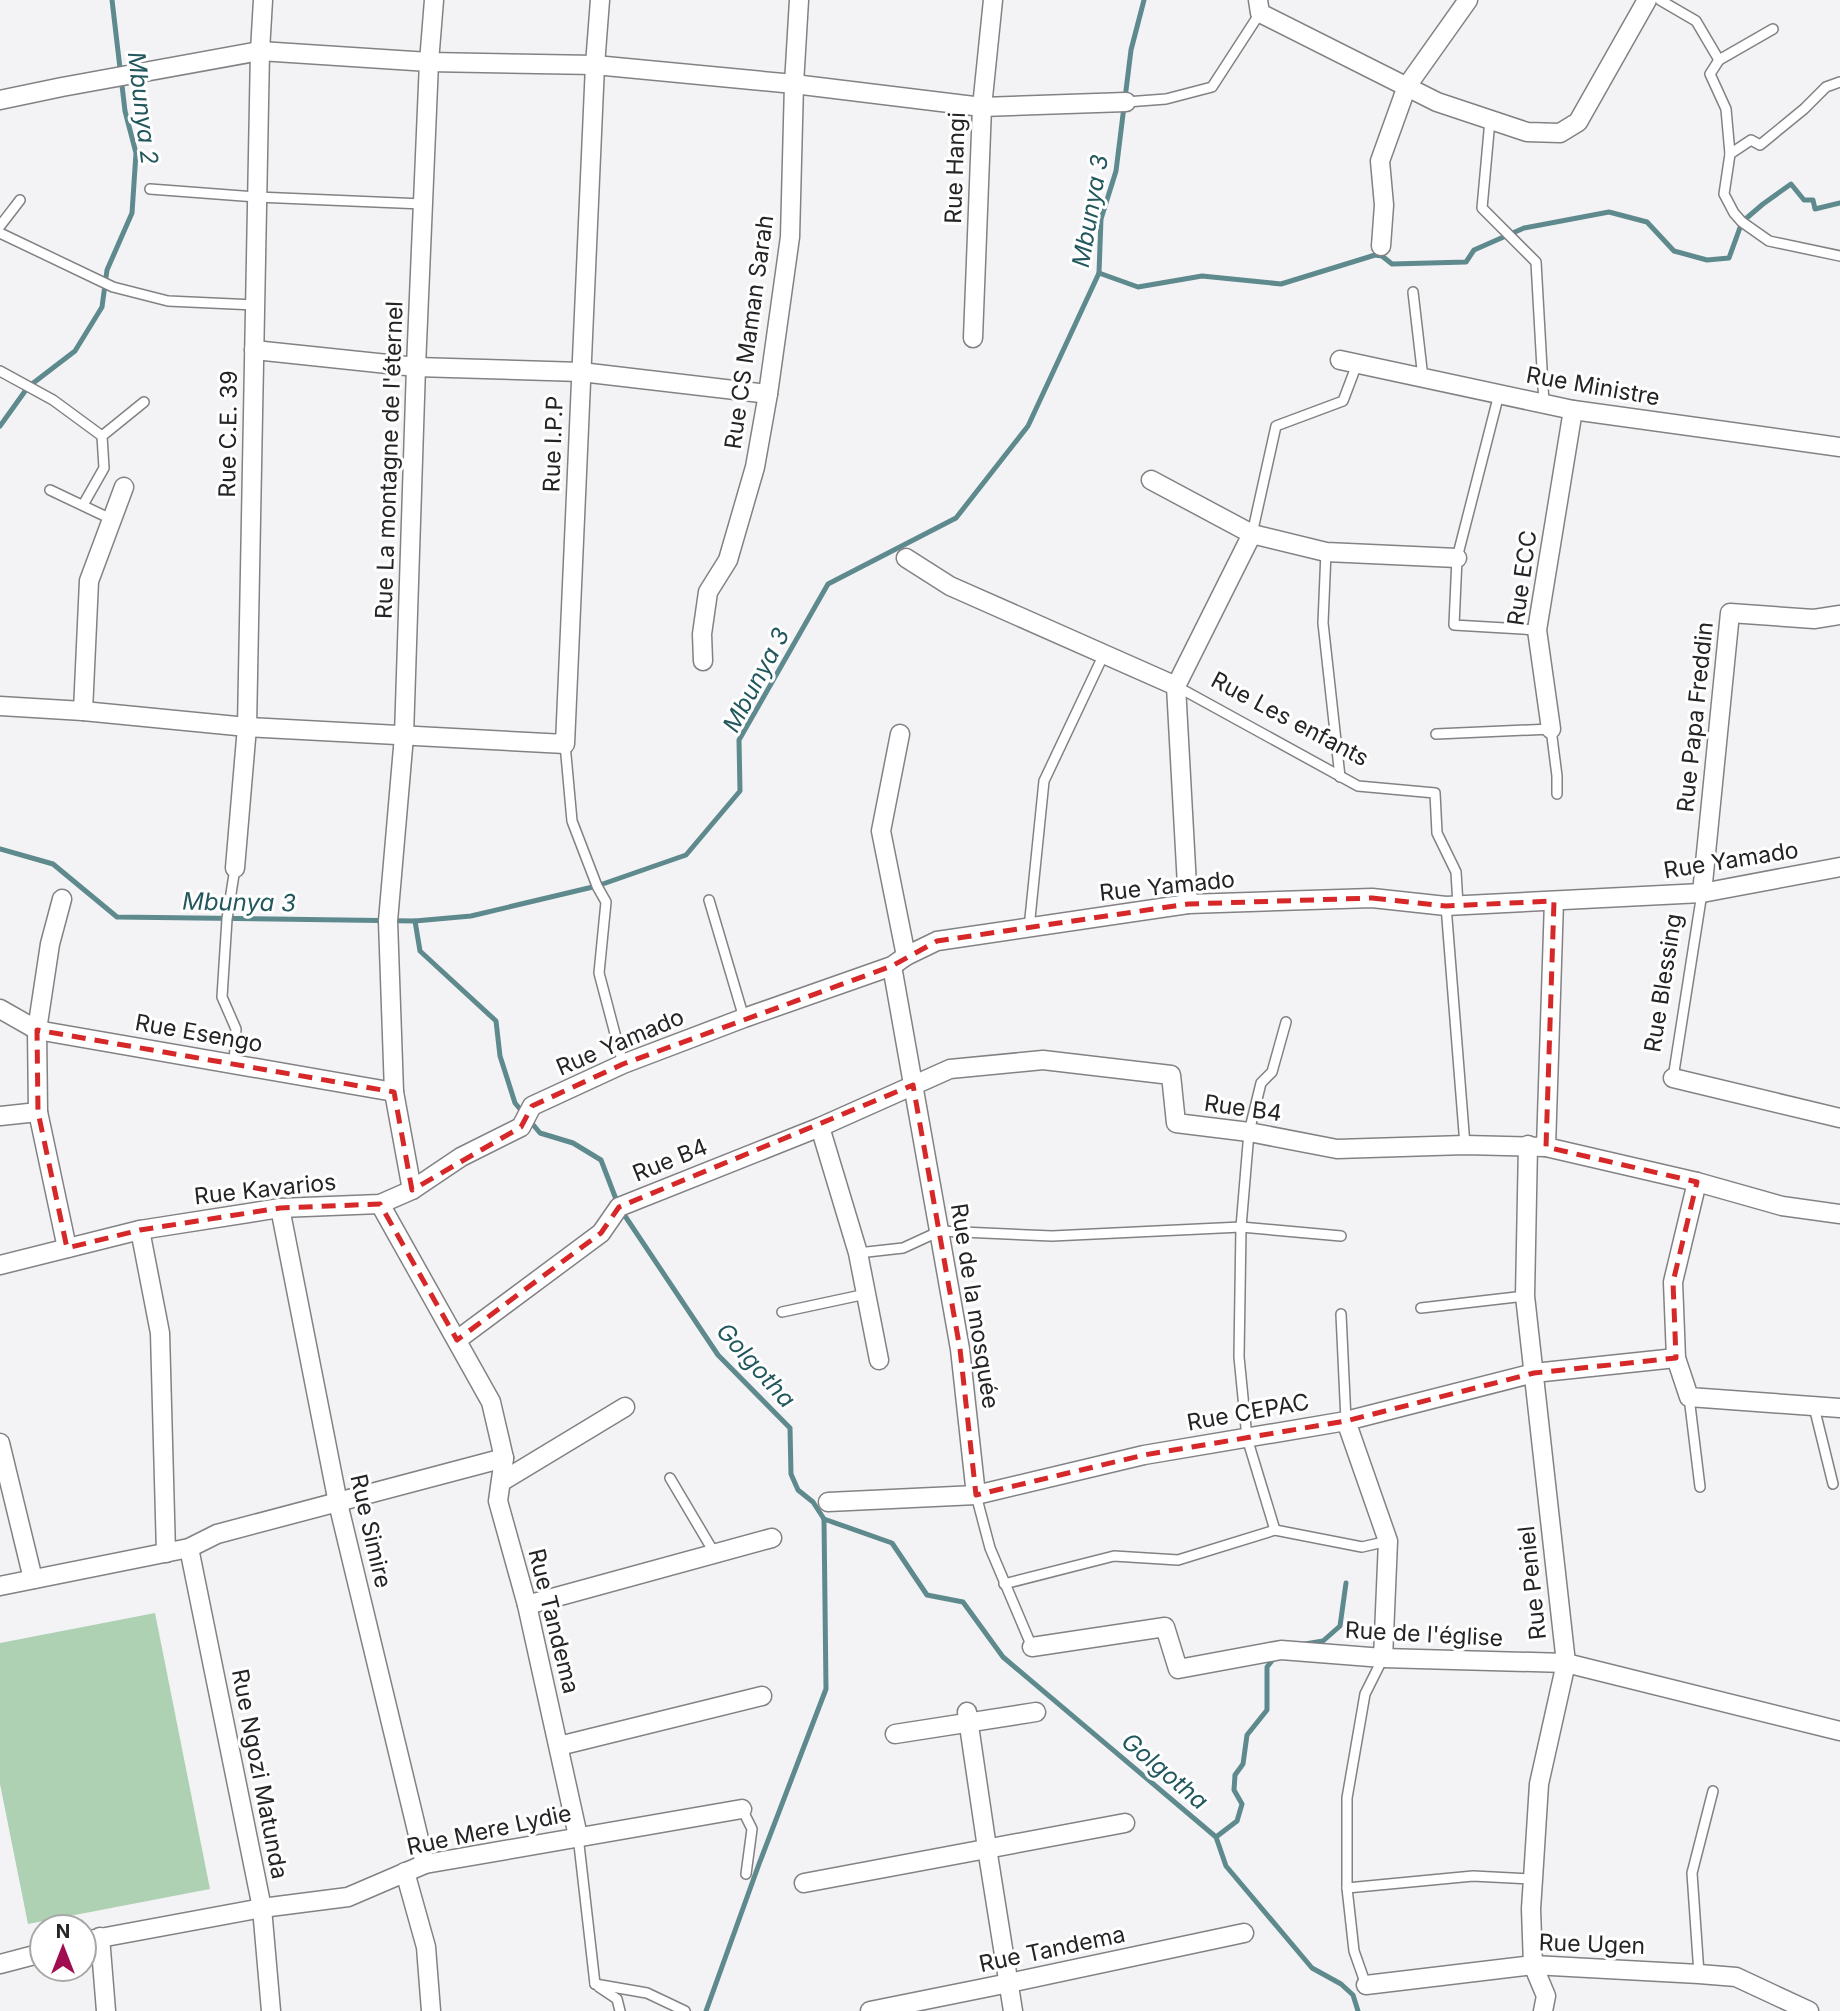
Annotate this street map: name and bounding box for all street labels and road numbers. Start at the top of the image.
street label: Rue Hangi [939,112,971,224]
street label: Rue CS Maman Sarah [719,213,779,451]
street label: Rue La montagne de l'éternel [369,301,409,619]
street label: Rue Ministre [1524,360,1662,412]
street label: Rue C.E. 39 [213,370,243,498]
street label: Rue I.P.P [537,395,569,493]
street label: Rue ECC [1501,529,1543,627]
street label: Rue Papa Freddin [1671,620,1719,814]
street label: Rue Les enfants [1206,666,1374,772]
street label: Rue Yamado [1662,836,1800,884]
street label: Rue Yamado [1098,865,1236,907]
street label: Rue Blessing [1638,912,1688,1054]
street label: Rue Yamado [552,1003,688,1081]
street label: Rue Esengo [133,1008,265,1058]
street label: Rue B4 [1202,1089,1284,1127]
street label: Rue B4 [629,1132,711,1188]
street label: Rue Kavarios [193,1168,337,1210]
street label: Rue de la mosquée [945,1201,1005,1411]
street label: Rue CEPAC [1185,1387,1311,1437]
street label: Rue Simire [344,1471,398,1591]
street label: Rue Peniel [1512,1525,1552,1641]
street label: Rue Tandema [522,1546,586,1696]
street label: Rue de l'église [1344,1616,1504,1652]
street label: Rue Ngozi Matunda [226,1667,294,1881]
street label: Rue Mere Lydie [404,1799,574,1861]
street label: Rue Tandema [976,1920,1128,1978]
street label: Rue Ugen [1538,1928,1646,1960]

